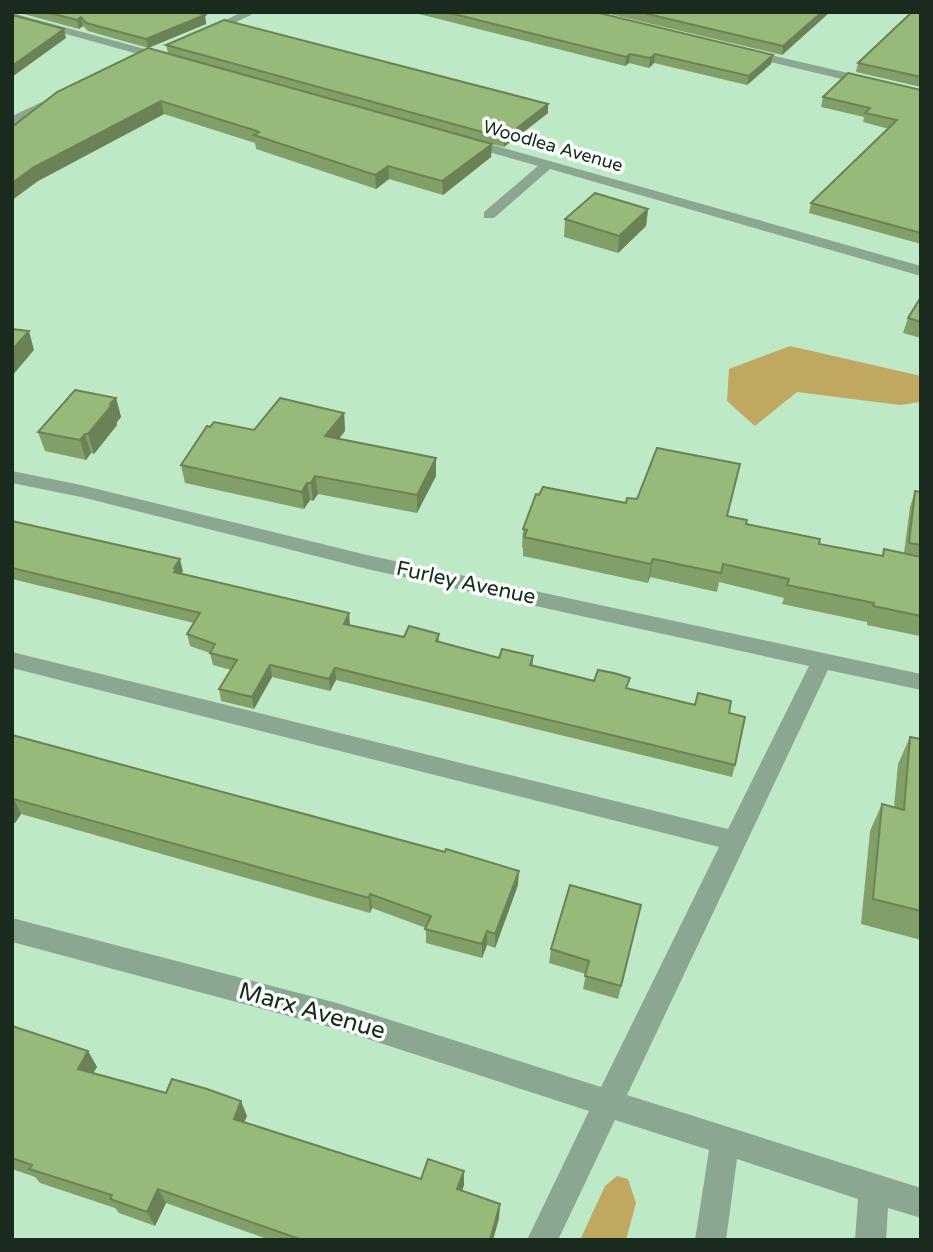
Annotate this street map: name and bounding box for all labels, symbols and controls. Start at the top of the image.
street label: Woodlea Avenue [481,116,625,176]
street label: Furley Avenue [394,556,538,610]
street label: Marx Avenue [235,976,389,1046]

